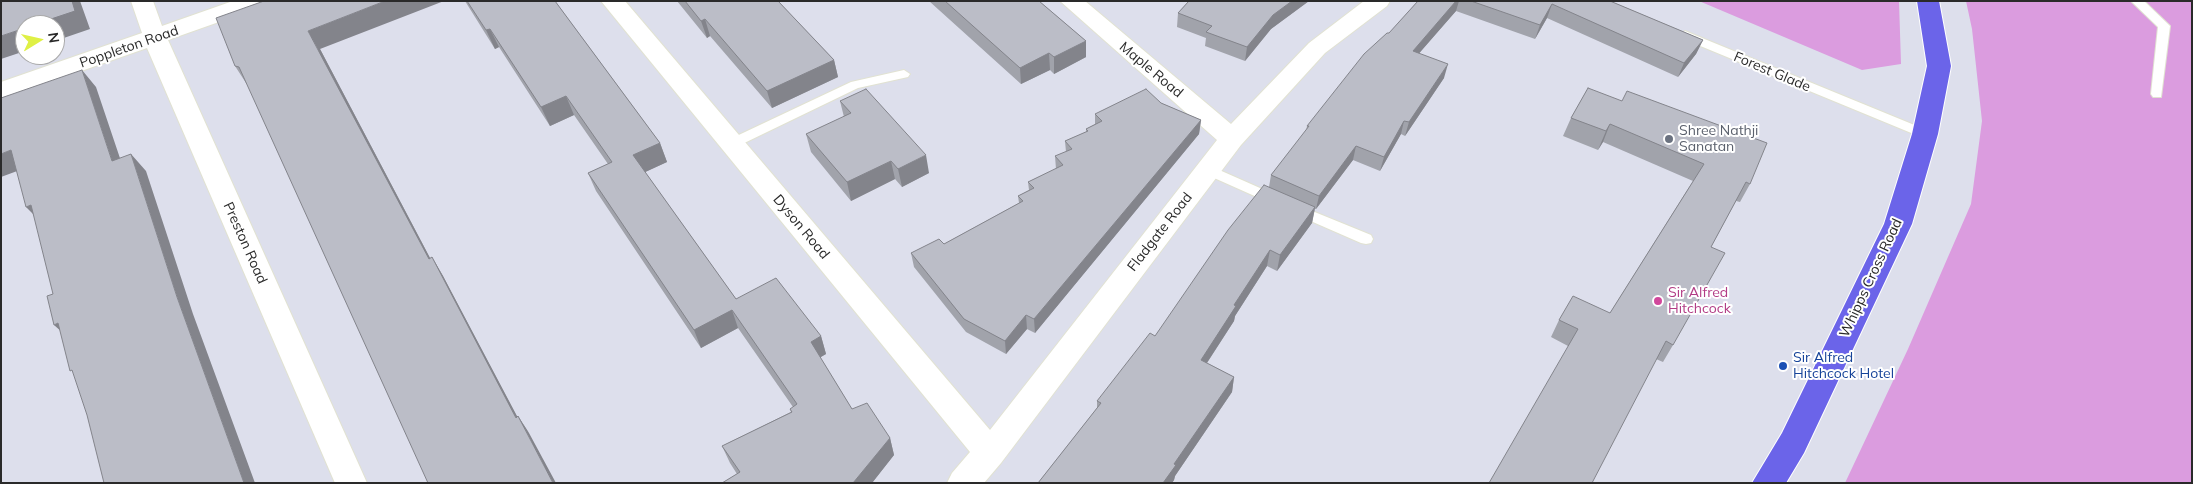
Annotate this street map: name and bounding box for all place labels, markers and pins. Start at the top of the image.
place label: Shree Nathji Sanatan [1679,123,1758,156]
marker: Shree Nathji Sanatan [1663,133,1675,145]
place label: Sir Alfred Hitchcock [1668,285,1731,318]
marker: Sir Alfred Hitchcock [1652,295,1664,307]
place label: Sir Alfred Hitchcock Hotel [1793,350,1894,382]
marker: Sir Alfred Hitchcock Hotel [1777,360,1789,372]

